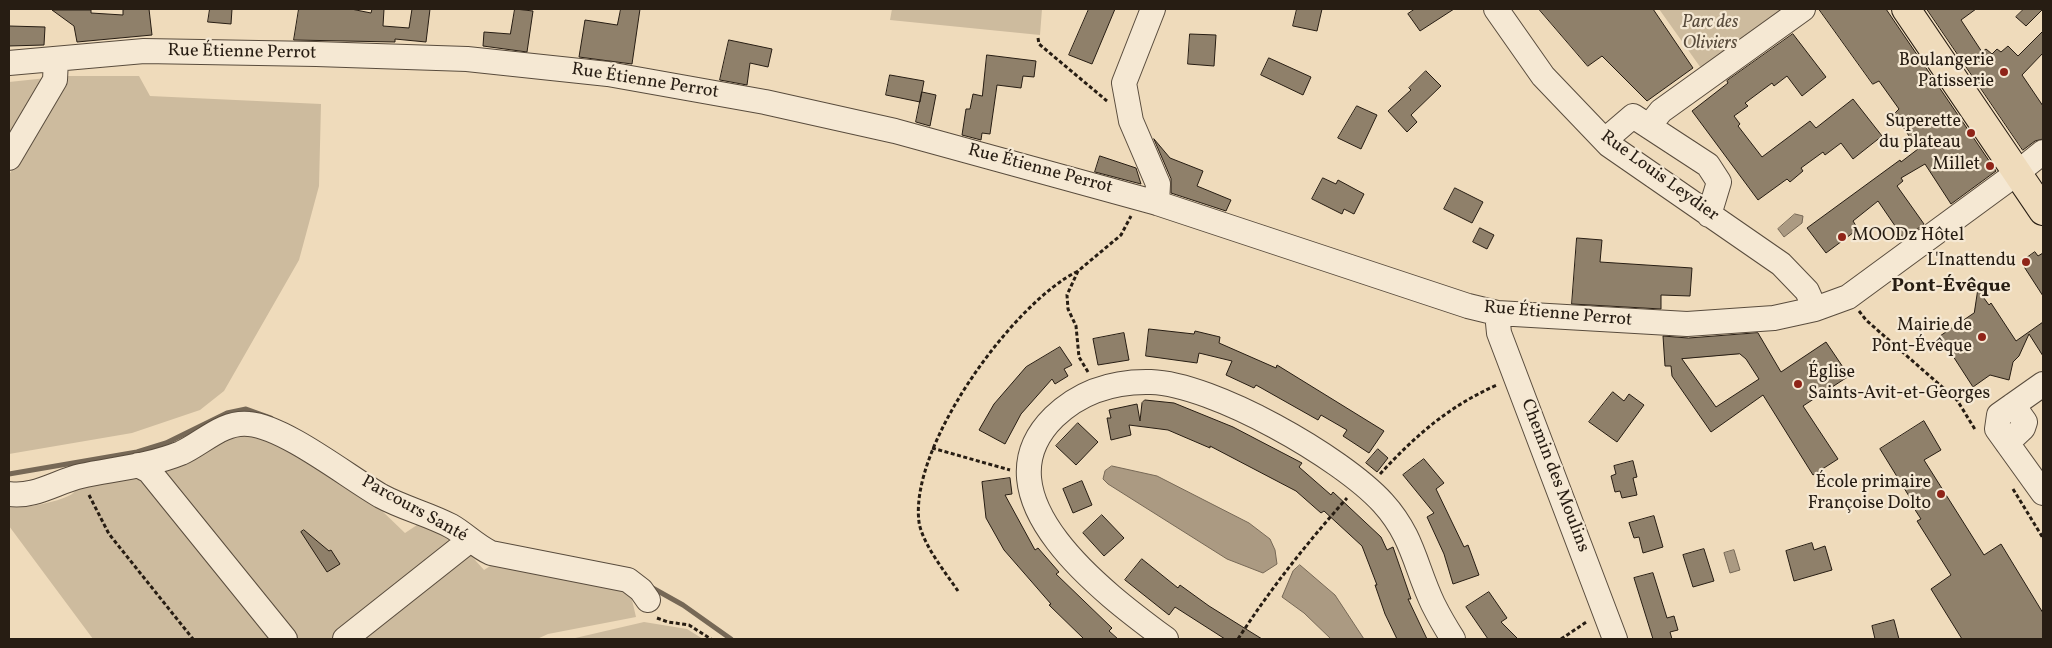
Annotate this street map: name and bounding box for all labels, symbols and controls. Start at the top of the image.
park label: Parc des Oliviers [1682,13,1738,56]
street label: Rue Étienne Perrot [167,41,317,65]
place label: Boulangerie Patisserie [1899,51,1994,94]
street label: Rue Étienne Perrot [570,60,720,104]
marker: Boulangerie Patisserie [1998,66,2010,78]
place label: Superette du plateau [1879,112,1961,154]
street label: Rue Louis Leydier [1596,127,1722,227]
marker: Superette du plateau [1965,127,1977,139]
street label: Rue Étienne Perrot [965,140,1115,200]
place label: Millet [1932,155,1980,177]
marker: Millet [1984,160,1996,172]
place label: MOODz Hôtel [1852,226,1964,248]
marker: MOODz Hôtel [1836,231,1848,243]
place label: L'Inattendu [1927,251,2016,273]
marker: L'Inattendu [2020,256,2032,268]
district label: Pont-Évêque [1891,275,2011,299]
street label: Rue Étienne Perrot [1483,298,1633,332]
place label: Mairie de Pont-Évêque [1871,316,1972,358]
marker: Mairie de Pont-Évêque [1976,331,1988,343]
place label: Église Saints-Avit-et-Georges [1808,363,1990,406]
marker: Église Saints-Avit-et-Georges [1792,378,1804,390]
street label: Chemin des Moulins [1515,396,1593,556]
street label: Parcours Santé [357,472,471,548]
place label: École primaire Françoise Dolto [1808,473,1931,516]
marker: École primaire Françoise Dolto [1935,488,1947,500]

